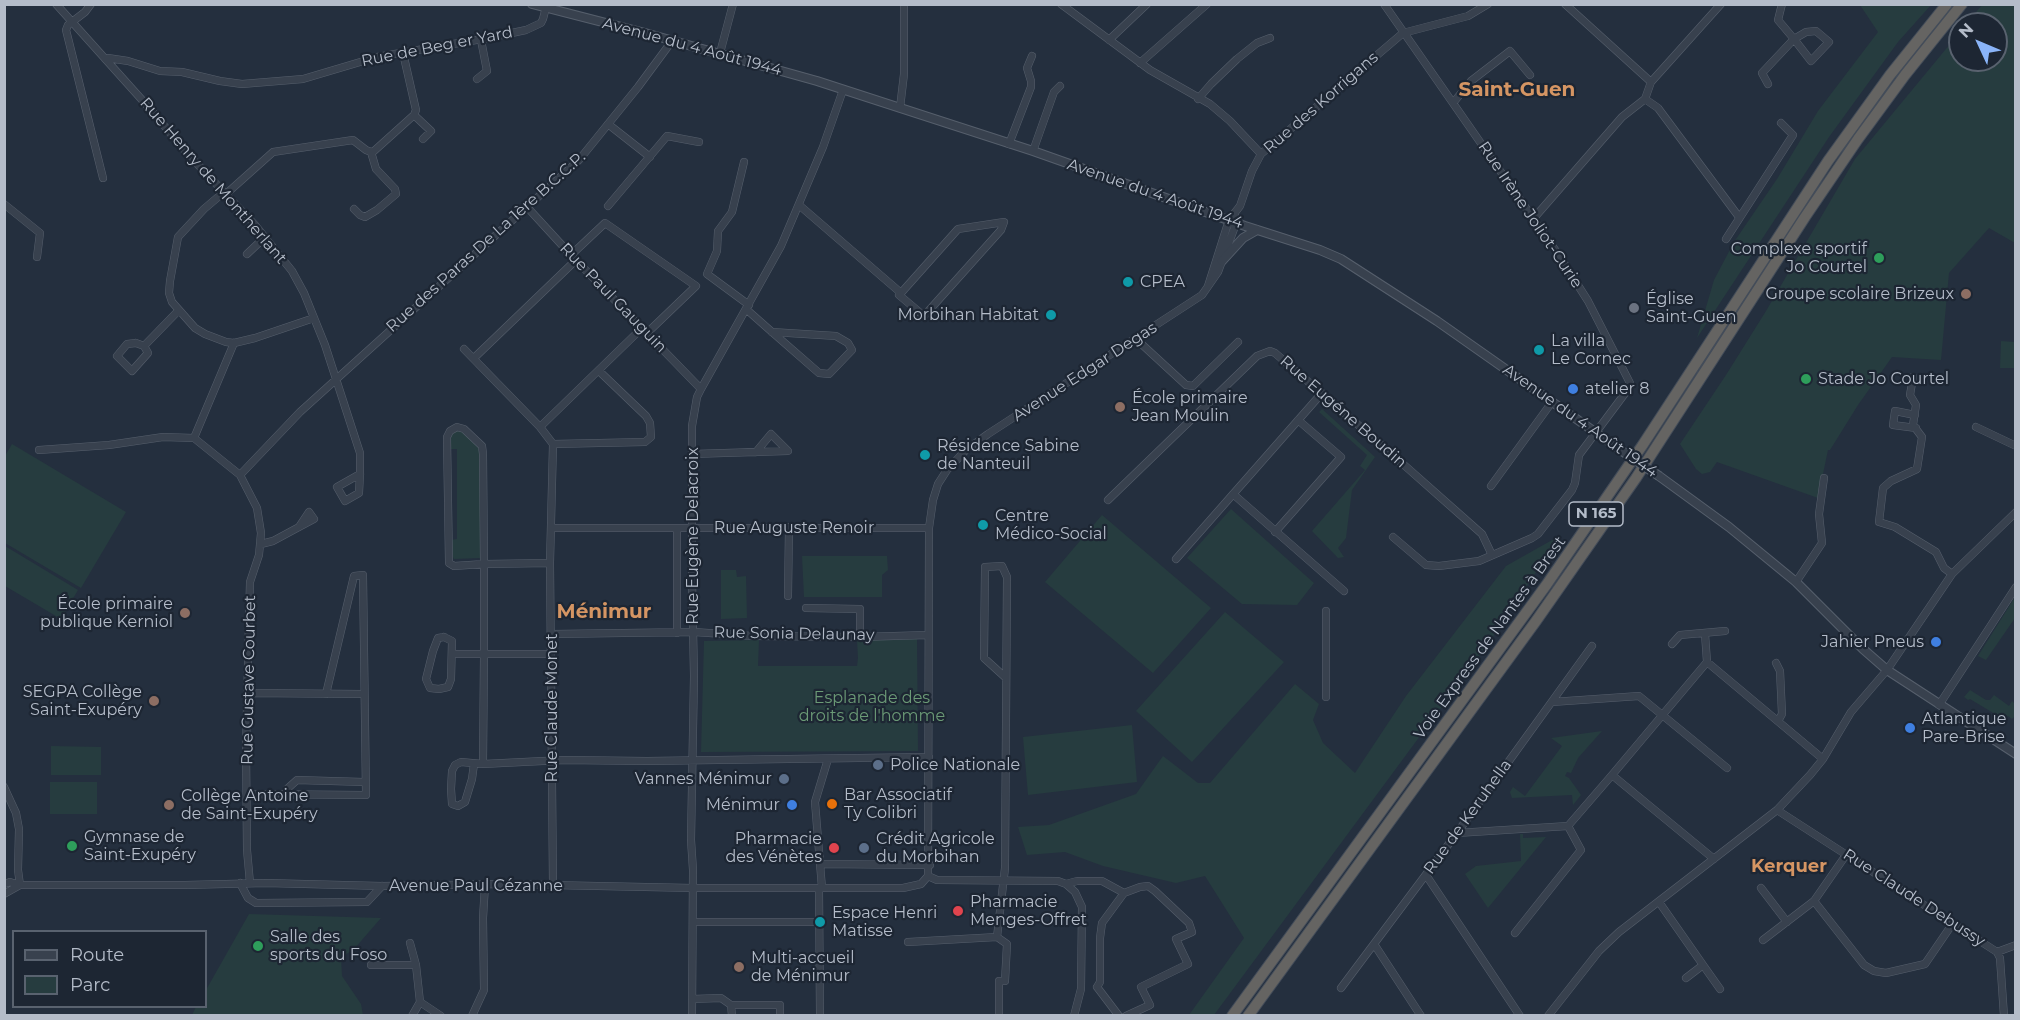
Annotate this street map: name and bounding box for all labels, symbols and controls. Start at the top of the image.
north arrow [1948,12,2008,72]
street label: Avenue du 4 Août 1944 [600,14,784,80]
text: N [1955,19,1977,42]
street label: Rue de Beg er Yard [360,23,514,71]
street label: Rue des Korrigans [1260,48,1382,158]
district label: Saint-Guen [1459,78,1575,102]
street label: Rue Henry de Montherlant [136,94,290,268]
street label: Rue Irène Joliot-Curie [1474,138,1586,292]
street label: Rue des Paras De La 1ère B.C.C.P. [382,147,590,337]
street label: Avenue du 4 Août 1944 [1065,155,1245,233]
street label: Rue Paul Gauguin [556,239,670,357]
place label: Complexe sportif Jo Courtel [1731,239,1867,277]
marker: Complexe sportif Jo Courtel [1872,251,1886,265]
place label: CPEA [1140,272,1185,292]
marker: CPEA [1121,275,1135,289]
place label: Groupe scolaire Brizeux [1765,284,1954,304]
marker: Groupe scolaire Brizeux [1959,287,1973,301]
place label: Église Saint-Guen [1646,289,1737,327]
marker: Église Saint-Guen [1627,301,1641,315]
place label: Morbihan Habitat [897,305,1039,325]
marker: Morbihan Habitat [1044,308,1058,322]
street label: Avenue Edgar Degas [1009,318,1161,426]
place label: La villa Le Cornec [1551,331,1631,369]
marker: La villa Le Cornec [1532,343,1546,357]
street label: Rue Eugéne Boudin [1276,352,1410,472]
street label: Avenue du 4 Août 1944 [1499,360,1661,482]
place label: Stade Jo Courtel [1818,369,1949,389]
marker: Stade Jo Courtel [1799,372,1813,386]
place label: atelier 8 [1585,379,1649,399]
marker: atelier 8 [1566,382,1580,396]
place label: École primaire Jean Moulin [1132,388,1248,426]
marker: École primaire Jean Moulin [1113,400,1127,414]
place label: Résidence Sabine de Nanteuil [937,436,1079,474]
street label: Rue Eugène Delacroix [683,447,703,625]
marker: Résidence Sabine de Nanteuil [918,448,932,462]
road number: N 165 [1569,502,1623,526]
place label: Centre Médico-Social [995,506,1107,544]
street label: Rue Auguste Renoir [714,518,874,538]
marker: Centre Médico-Social [976,518,990,532]
street label: Voie Express de Nantes à Brest [1410,533,1570,743]
place label: École primaire publique Kerniol [40,594,173,632]
street label: Rue Gustave Courbet [238,595,260,765]
district label: Ménimur [557,600,651,624]
marker: École primaire publique Kerniol [178,606,192,620]
street label: Rue Sonia Delaunay [713,623,875,645]
place label: Jahier Pneus [1821,632,1924,652]
street label: Rue Claude Monet [542,633,562,783]
marker: Jahier Pneus [1929,635,1943,649]
place label: SEGPA Collège Saint-Exupéry [23,682,142,720]
park label: Esplanade des droits de l'homme [799,688,945,726]
marker: SEGPA Collège Saint-Exupéry [147,694,161,708]
place label: Atlantique Pare-Brise [1922,709,2007,747]
marker: Atlantique Pare-Brise [1903,721,1917,735]
place label: Police Nationale [890,755,1020,775]
street label: Rue de Keruhella [1420,756,1516,878]
marker: Police Nationale [871,758,885,772]
place label: Vannes Ménimur [635,769,772,789]
marker: Vannes Ménimur [777,772,791,786]
place label: Bar Associatif Ty Colibri [844,785,952,823]
place label: Collège Antoine de Saint-Exupéry [181,786,318,824]
place label: Ménimur [706,795,780,815]
marker: Bar Associatif Ty Colibri [825,797,839,811]
marker: Collège Antoine de Saint-Exupéry [162,798,176,812]
marker: Ménimur [785,798,799,812]
place label: Gymnase de Saint-Exupéry [84,827,196,865]
place label: Pharmacie des Vénètes [725,829,822,867]
place label: Crédit Agricole du Morbihan [876,829,995,867]
marker: Gymnase de Saint-Exupéry [65,839,79,853]
marker: Pharmacie des Vénètes [827,841,841,855]
marker: Crédit Agricole du Morbihan [857,841,871,855]
street label: Rue Claude Debussy [1839,845,1989,951]
district label: Kerquer [1751,856,1827,878]
street label: Avenue Paul Cézanne [389,876,563,896]
place label: Pharmacie Menges-Offret [970,892,1087,930]
place label: Espace Henri Matisse [832,903,937,941]
marker: Pharmacie Menges-Offret [951,904,965,918]
marker: Espace Henri Matisse [813,915,827,929]
place label: Salle des sports du Foso [270,927,387,965]
legend [12,930,207,1008]
marker: Salle des sports du Foso [251,939,265,953]
text: Route [70,944,124,966]
place label: Multi-accueil de Ménimur [751,948,854,986]
marker: Multi-accueil de Ménimur [732,960,746,974]
text: Parc [70,974,110,996]

